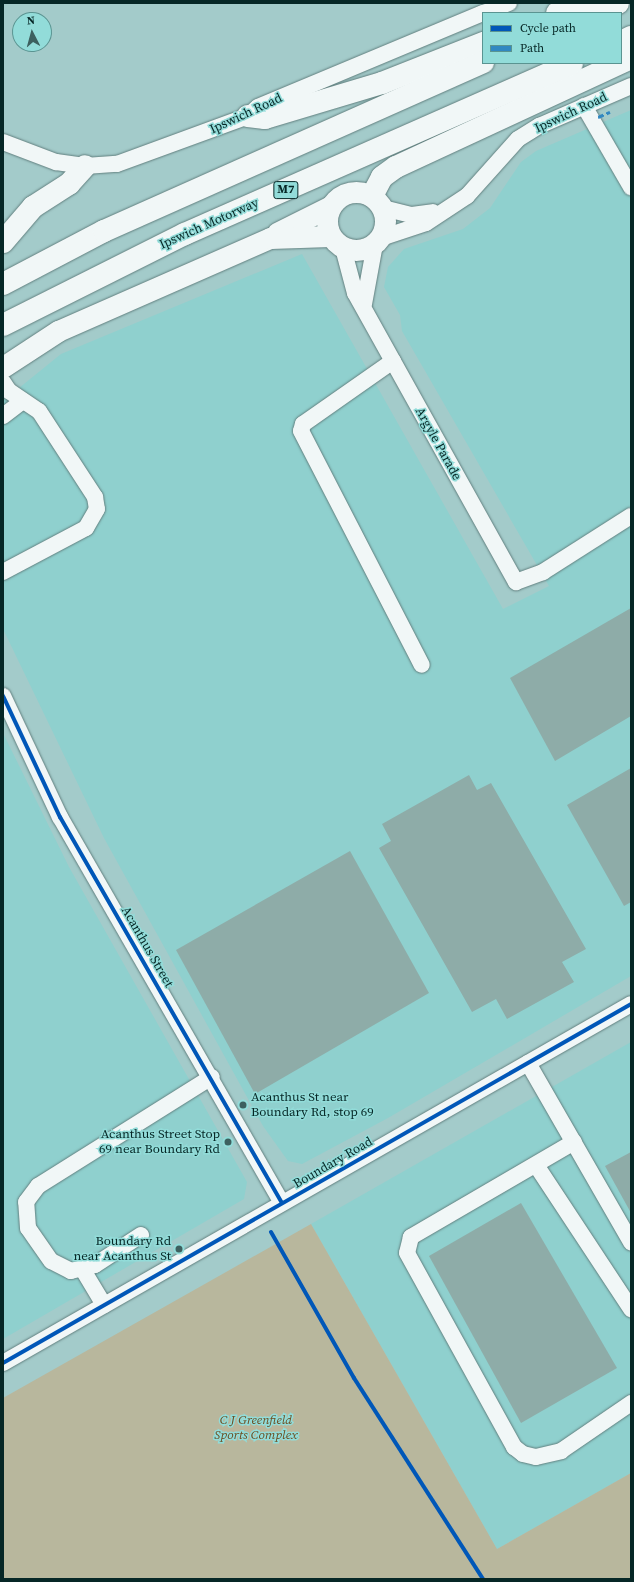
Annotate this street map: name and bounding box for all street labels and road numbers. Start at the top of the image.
street label: Ipswich Road [532,89,610,137]
street label: Ipswich Road [207,90,285,138]
road number: M7 [273,180,299,200]
street label: Ipswich Motorway [157,195,261,253]
street label: Argyle Parade [412,405,464,483]
street label: Acanthus Street [118,904,176,990]
street label: Boundary Road [290,1134,376,1192]

